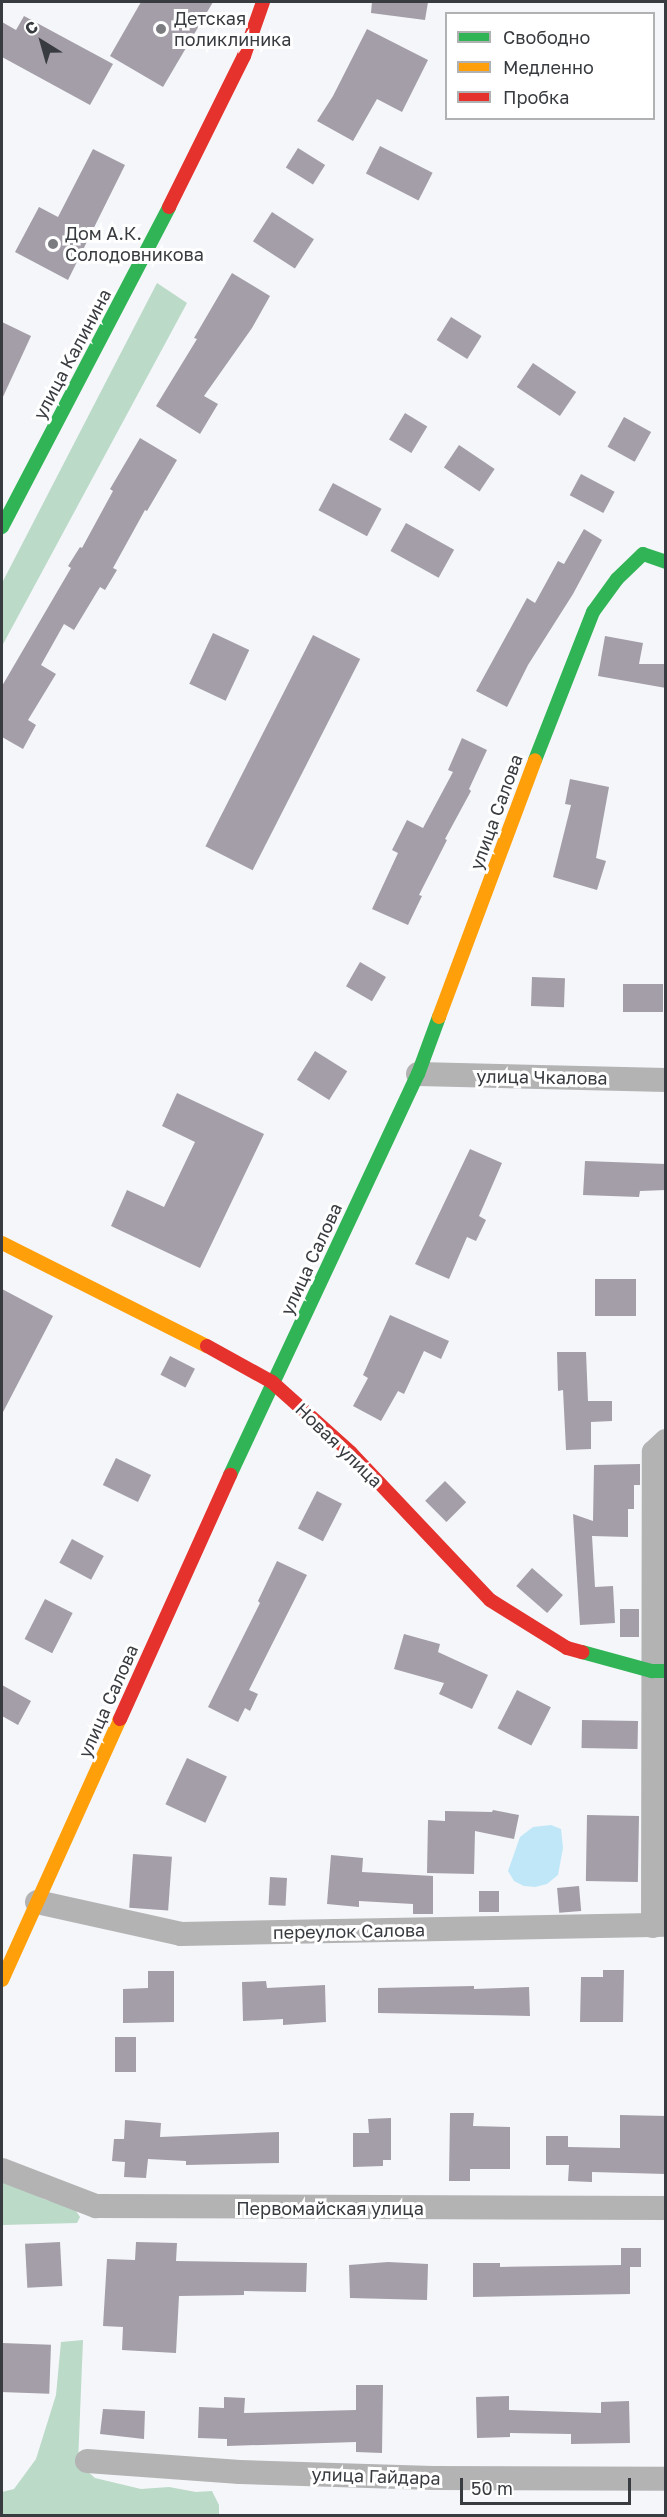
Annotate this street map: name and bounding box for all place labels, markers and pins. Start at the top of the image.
place label: Детская поликлиника [174,8,291,50]
marker: Детская поликлиника [152,20,170,38]
place label: Дом А.К. Солодовникова [65,223,204,266]
marker: Дом А.К. Солодовникова [46,237,60,251]

